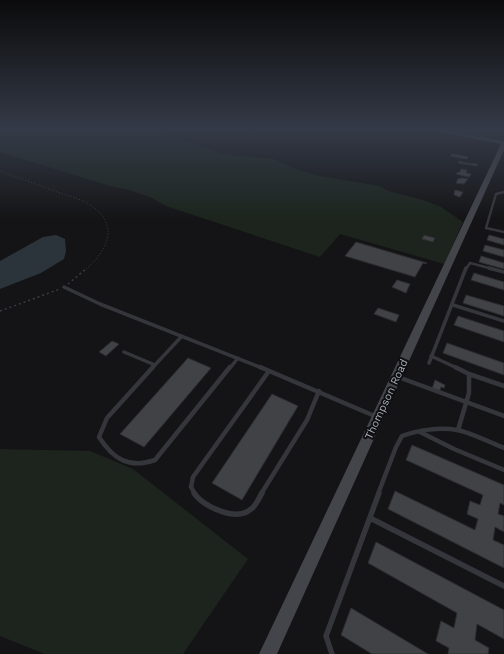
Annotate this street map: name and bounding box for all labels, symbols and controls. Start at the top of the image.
street label: Thompson Road [362,357,411,441]

